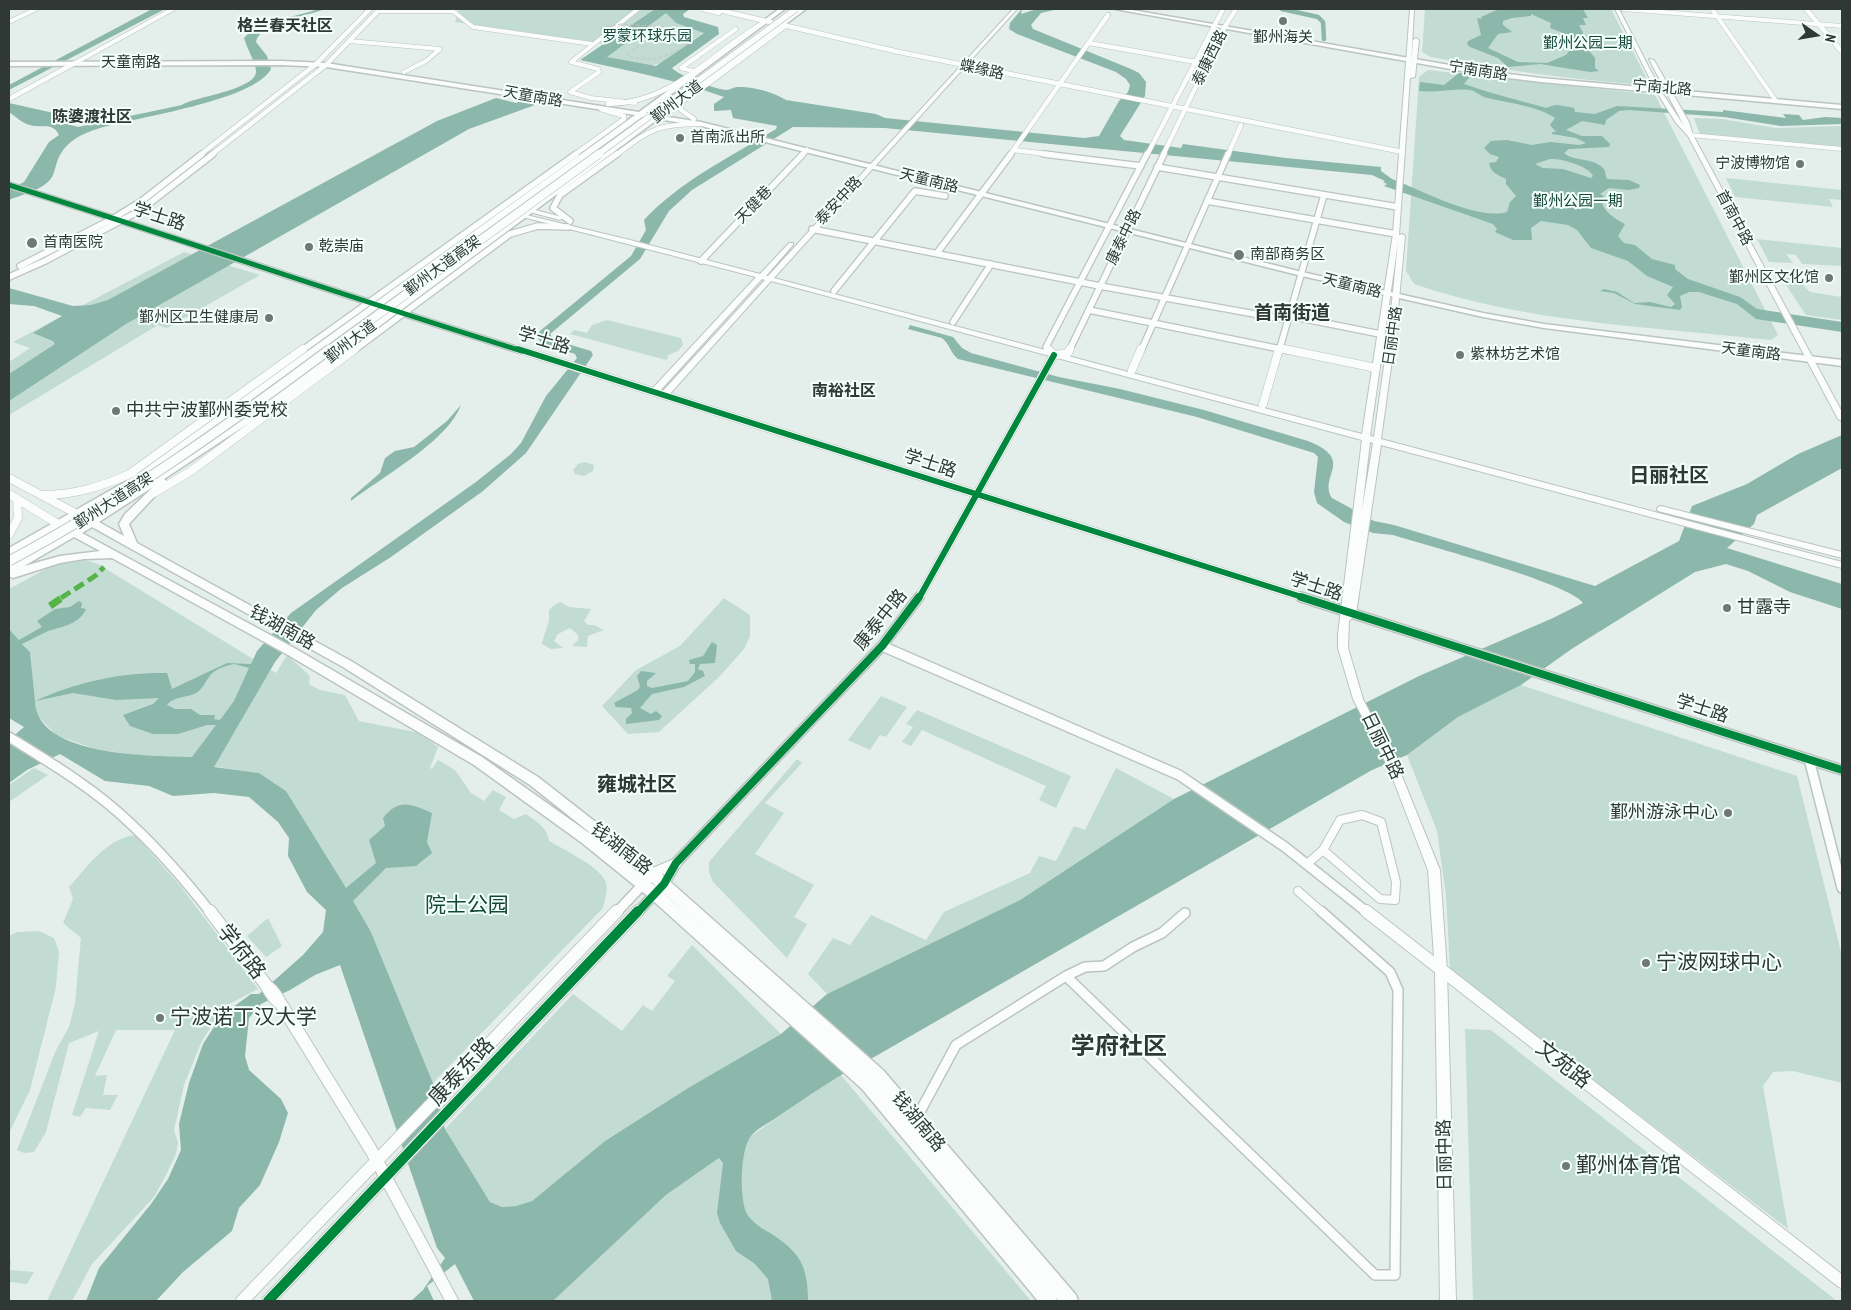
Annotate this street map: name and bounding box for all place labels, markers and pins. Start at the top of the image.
marker: 鄞州海关 [1277,15,1289,27]
place label: 鄞州海关 [1253,29,1313,47]
place label: 首南派出所 [690,129,765,147]
marker: 首南派出所 [674,132,686,144]
place label: 宁波博物馆 [1715,155,1790,173]
marker: 宁波博物馆 [1794,158,1806,170]
place label: 首南医院 [43,234,103,252]
marker: 首南医院 [25,236,39,250]
place label: 乾崇庙 [319,238,364,256]
marker: 乾崇庙 [303,241,315,253]
place label: 南部商务区 [1250,246,1325,264]
marker: 南部商务区 [1232,248,1246,262]
place label: 鄞州区文化馆 [1729,269,1819,287]
marker: 鄞州区文化馆 [1823,272,1835,284]
place label: 鄞州区卫生健康局 [139,309,259,327]
marker: 鄞州区卫生健康局 [263,312,275,324]
place label: 紫林坊艺术馆 [1470,346,1560,364]
marker: 紫林坊艺术馆 [1454,349,1466,361]
place label: 中共宁波鄞州委党校 [126,400,288,422]
marker: 中共宁波鄞州委党校 [110,405,122,417]
place label: 甘露寺 [1737,597,1791,619]
marker: 甘露寺 [1721,602,1733,614]
place label: 鄞州游泳中心 [1610,802,1718,824]
marker: 鄞州游泳中心 [1722,807,1734,819]
place label: 宁波网球中心 [1656,950,1782,976]
marker: 宁波网球中心 [1640,957,1652,969]
place label: 宁波诺丁汉大学 [170,1005,317,1031]
marker: 宁波诺丁汉大学 [154,1012,166,1024]
place label: 鄞州体育馆 [1576,1153,1681,1179]
marker: 鄞州体育馆 [1560,1160,1572,1172]

